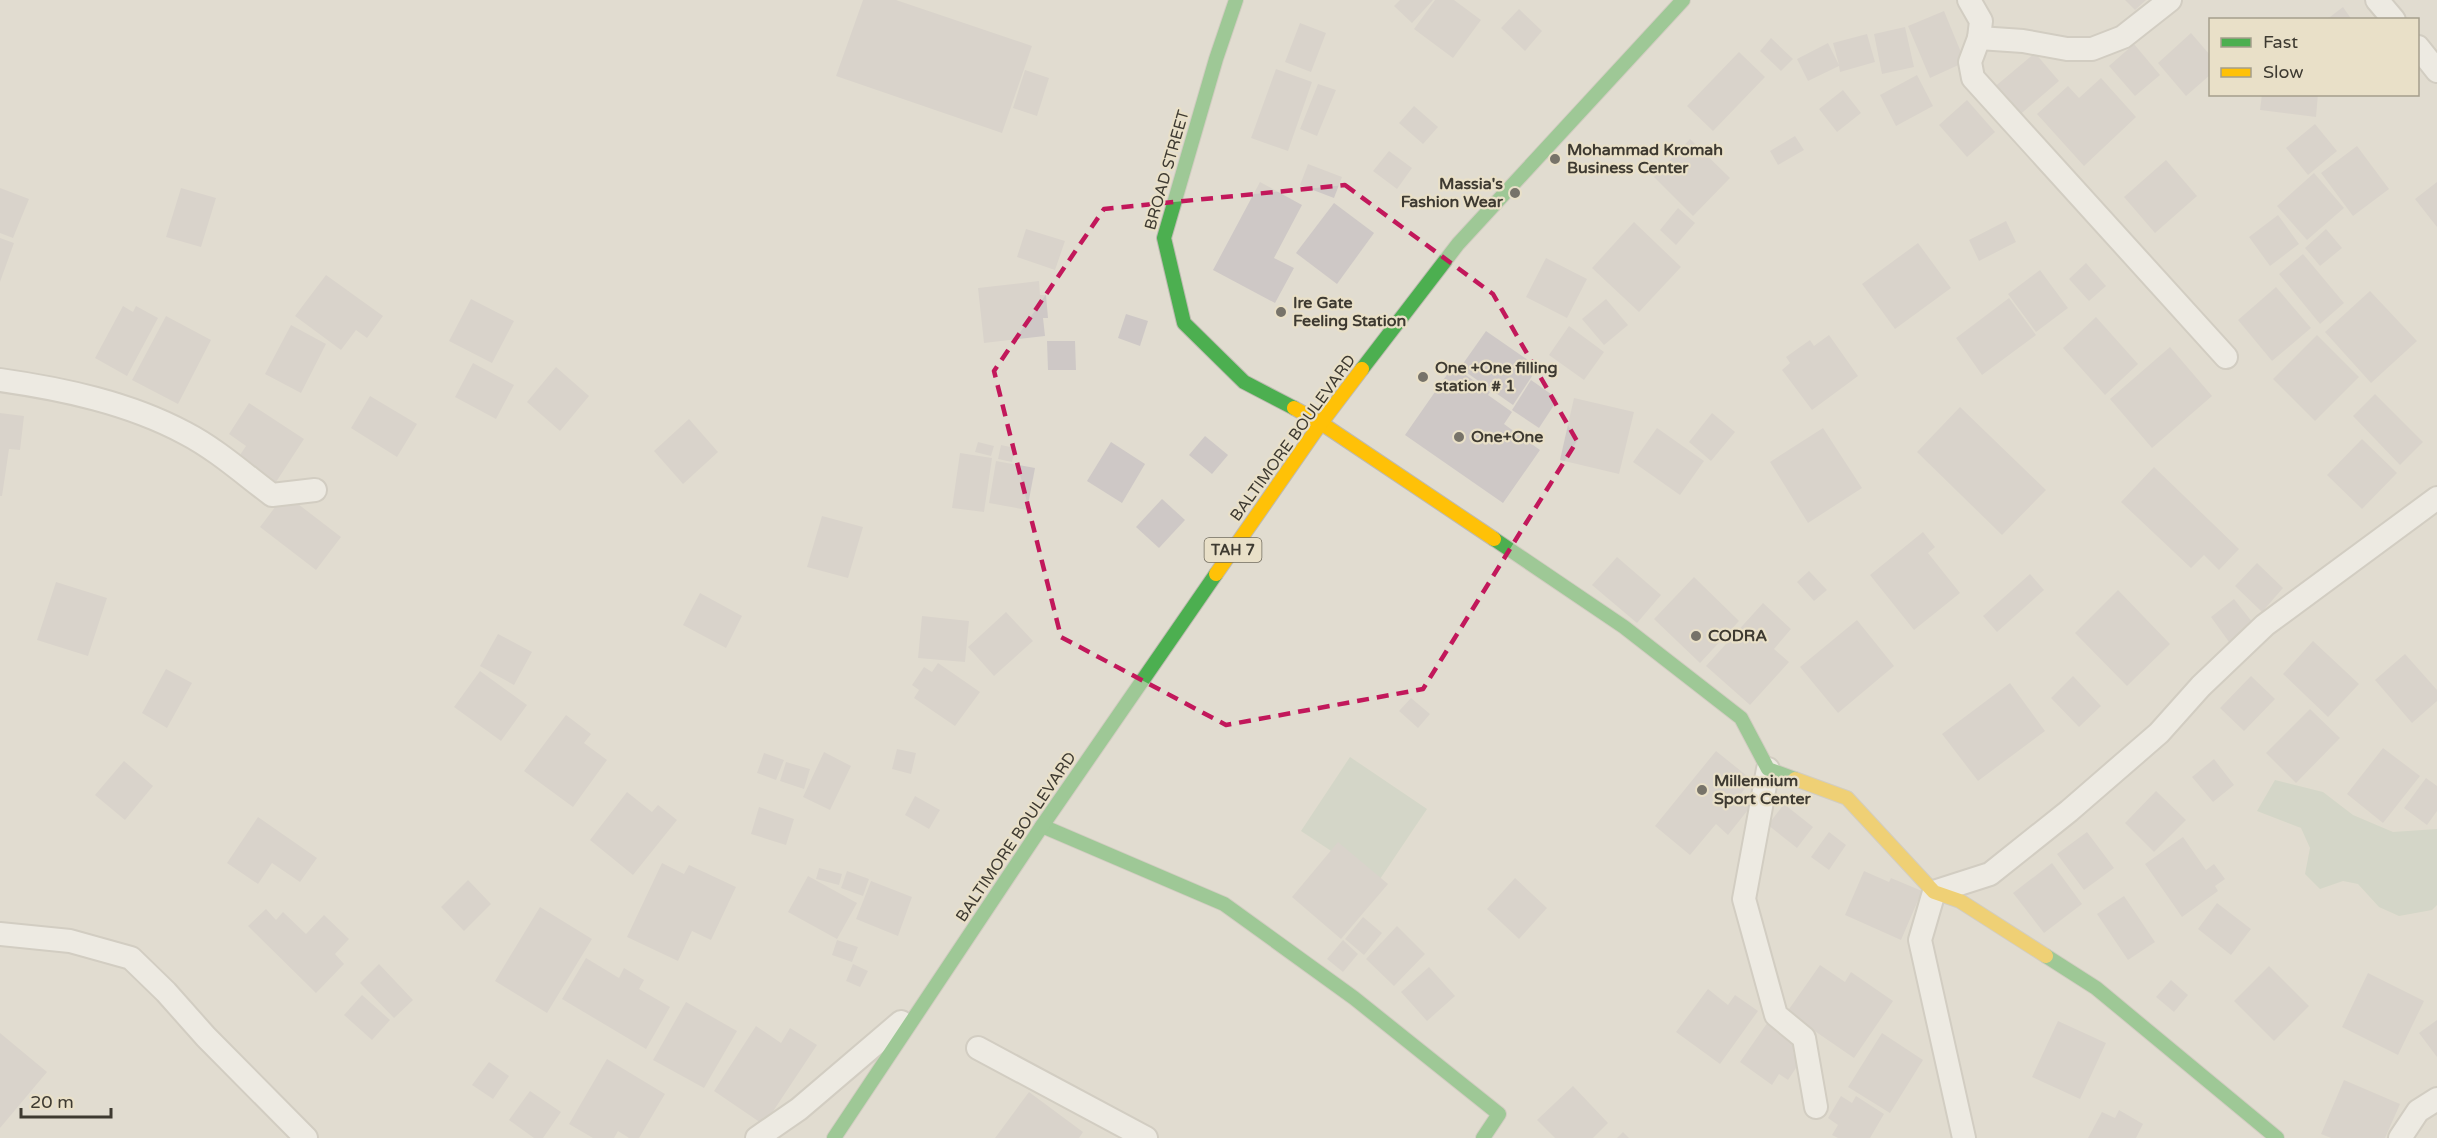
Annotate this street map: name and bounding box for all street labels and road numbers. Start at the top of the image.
street label: BROAD STREET [1140,107,1194,232]
street label: BALTIMORE BOULEVARD [1226,351,1360,525]
road number: TAH 7 [1204,538,1262,562]
street label: BALTIMORE BOULEVARD [952,748,1080,926]

